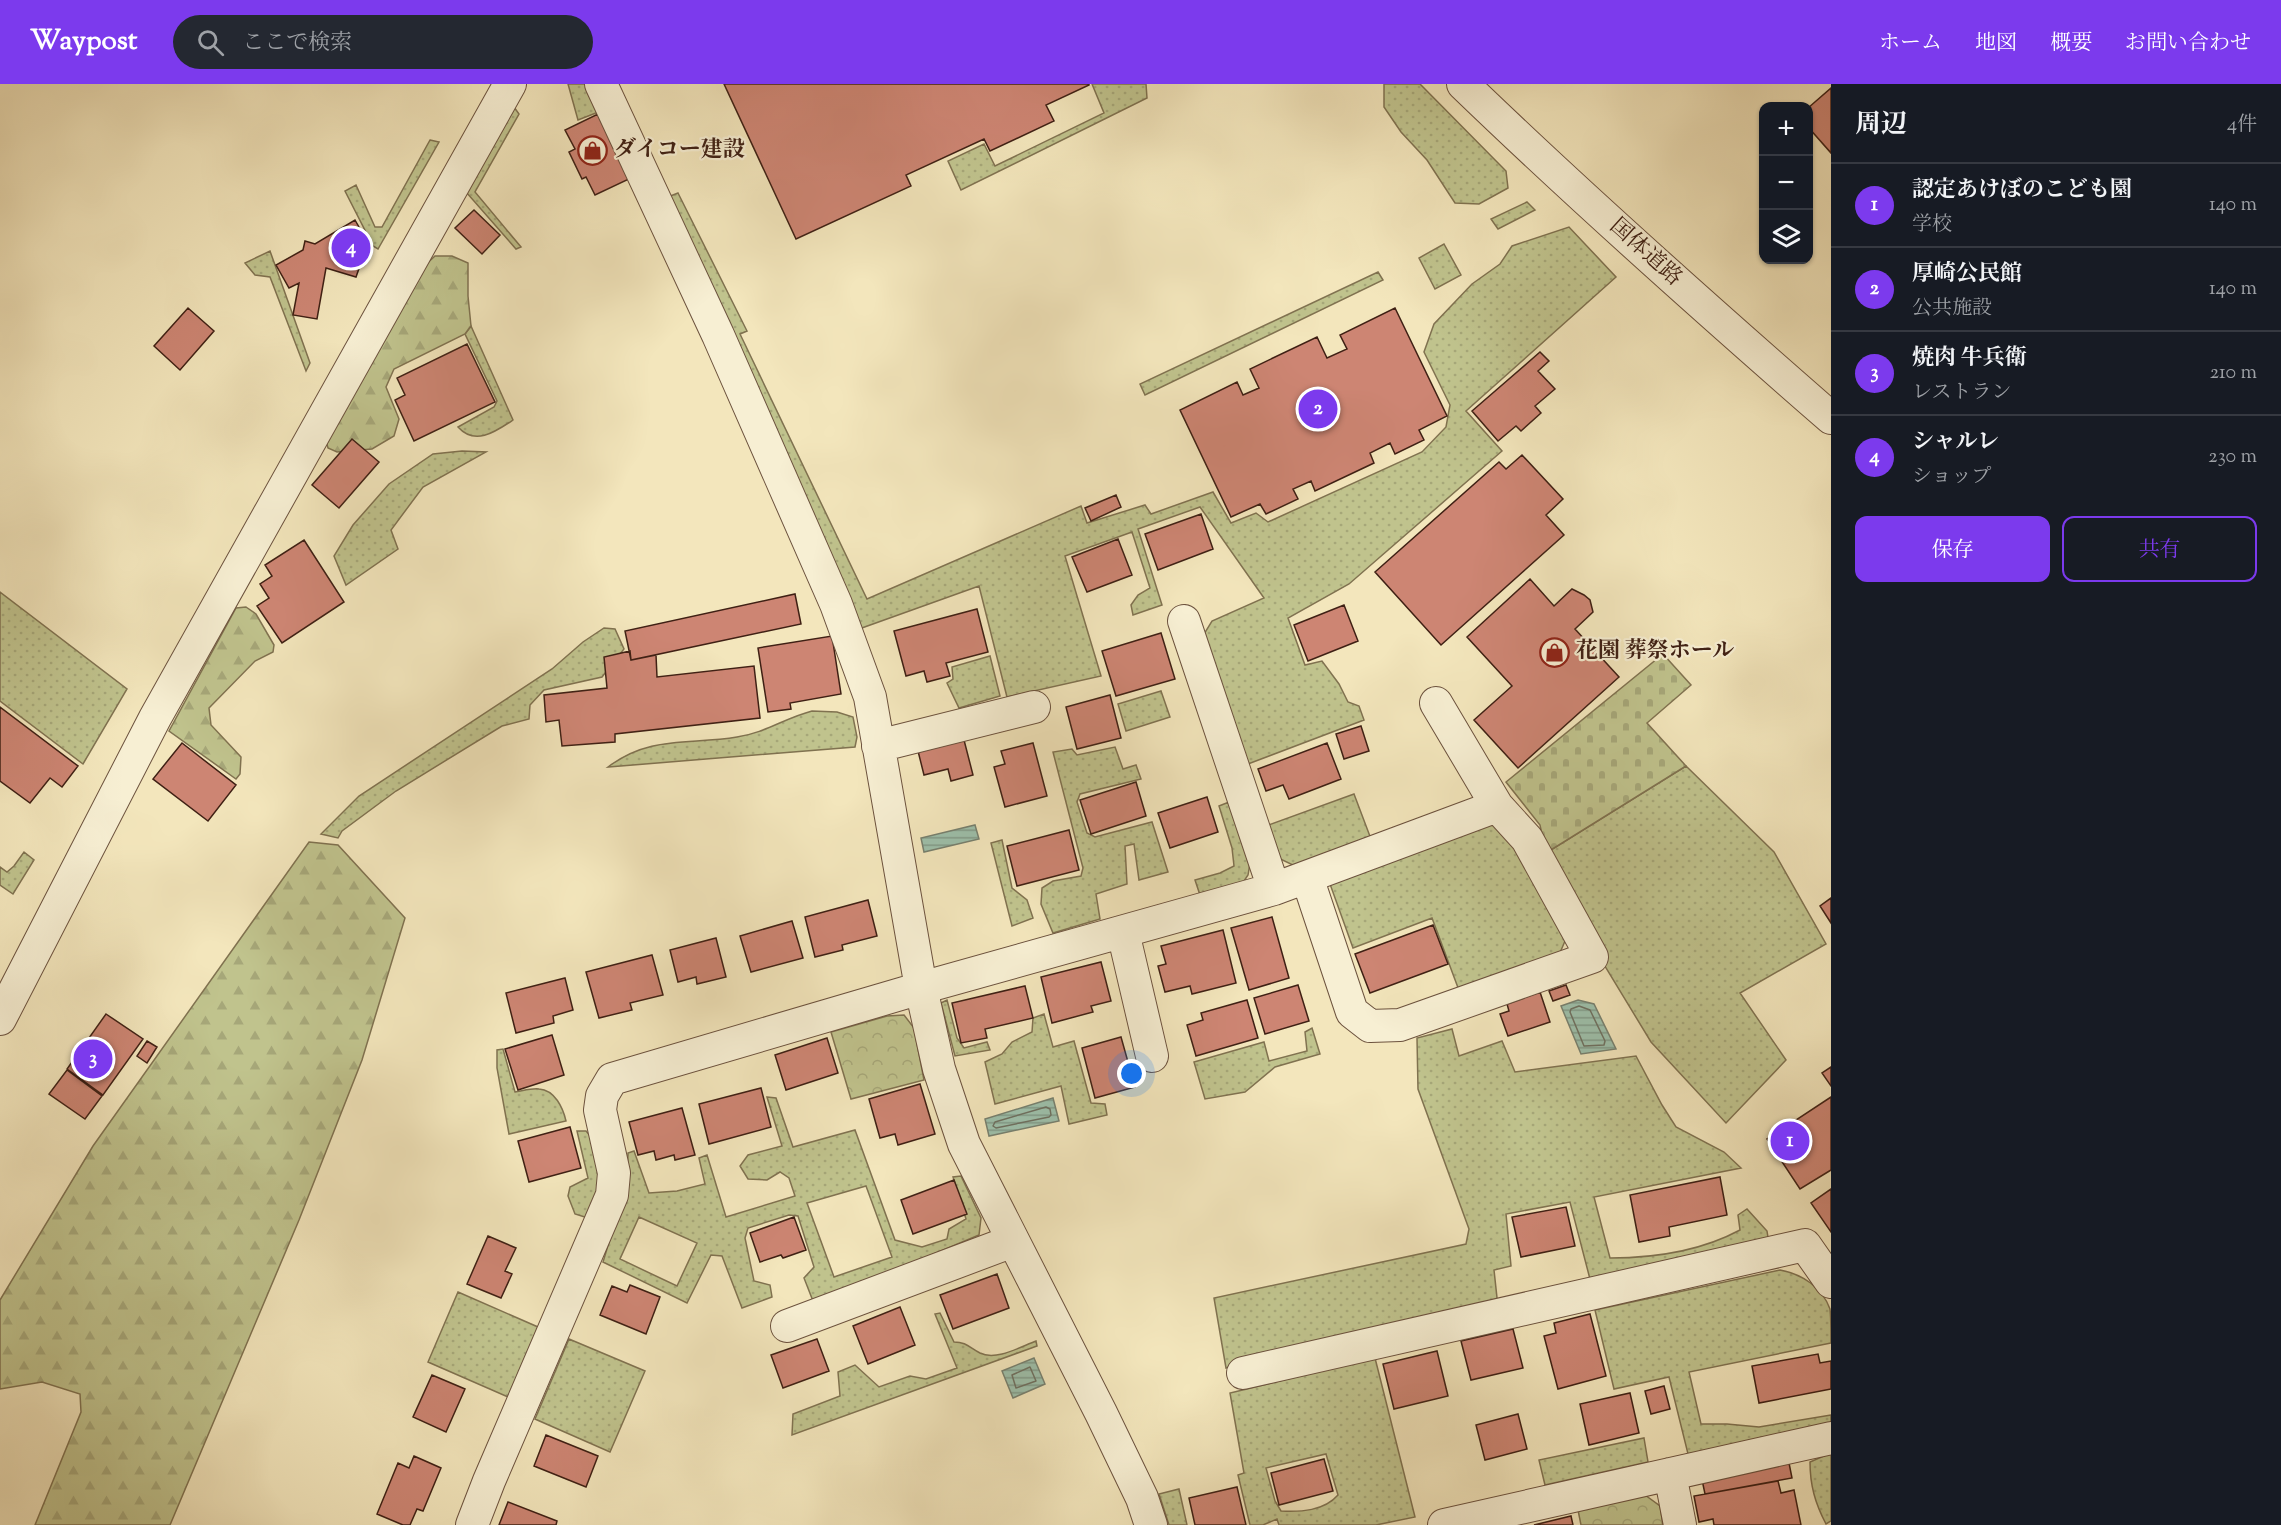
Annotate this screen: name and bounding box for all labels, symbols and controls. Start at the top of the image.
search box [173,15,593,69]
text: Waypost [30,22,137,62]
icon: search [194,26,227,59]
text: ここで検索 [242,28,352,60]
text: ホーム [1879,29,1942,59]
text: 地図 [1975,29,2017,59]
text: 概要 [2050,29,2092,59]
text: お問い合わせ [2125,29,2251,59]
map controls [1759,102,1813,264]
button: + [1759,102,1813,156]
text: 周辺 [1855,107,1907,144]
text: 4件 [2227,111,2257,140]
shop icon: ダイコー建設 [577,135,609,167]
place label: ダイコー建設 [614,135,745,167]
button: − [1759,156,1813,210]
text: 認定あけぼのこども園 [1912,175,2132,207]
text: 1 [1871,191,1878,220]
text: 140 m [2209,191,2257,220]
button: layers [1759,210,1813,264]
text: 学校 [1912,211,1952,240]
street label: 国体道路 [1602,212,1688,294]
pin: 4 [332,226,370,270]
text: 厚崎公民館 [1912,259,2022,291]
text: 2 [1870,275,1879,304]
text: 140 m [2209,275,2257,304]
text: 公共施設 [1912,295,1992,324]
text: 焼肉 牛兵衛 [1912,343,2027,375]
text: 3 [1870,359,1879,388]
text: 210 m [2210,359,2257,388]
text: レストラン [1912,379,2011,408]
pin: 2 [1298,386,1338,432]
text: シャルレ [1912,427,1999,459]
text: 4 [1869,443,1880,472]
text: 230 m [2208,443,2257,472]
text: ショップ [1912,463,1992,492]
button: 保存 [1855,516,2050,582]
button: 共有 [2062,516,2257,582]
shop icon: 花園 葬祭ホール [1539,636,1571,668]
place label: 花園 葬祭ホール [1576,636,1734,668]
pin: 3 [74,1036,112,1082]
your location [1117,1059,1146,1088]
pin: 1 [1770,1118,1810,1164]

